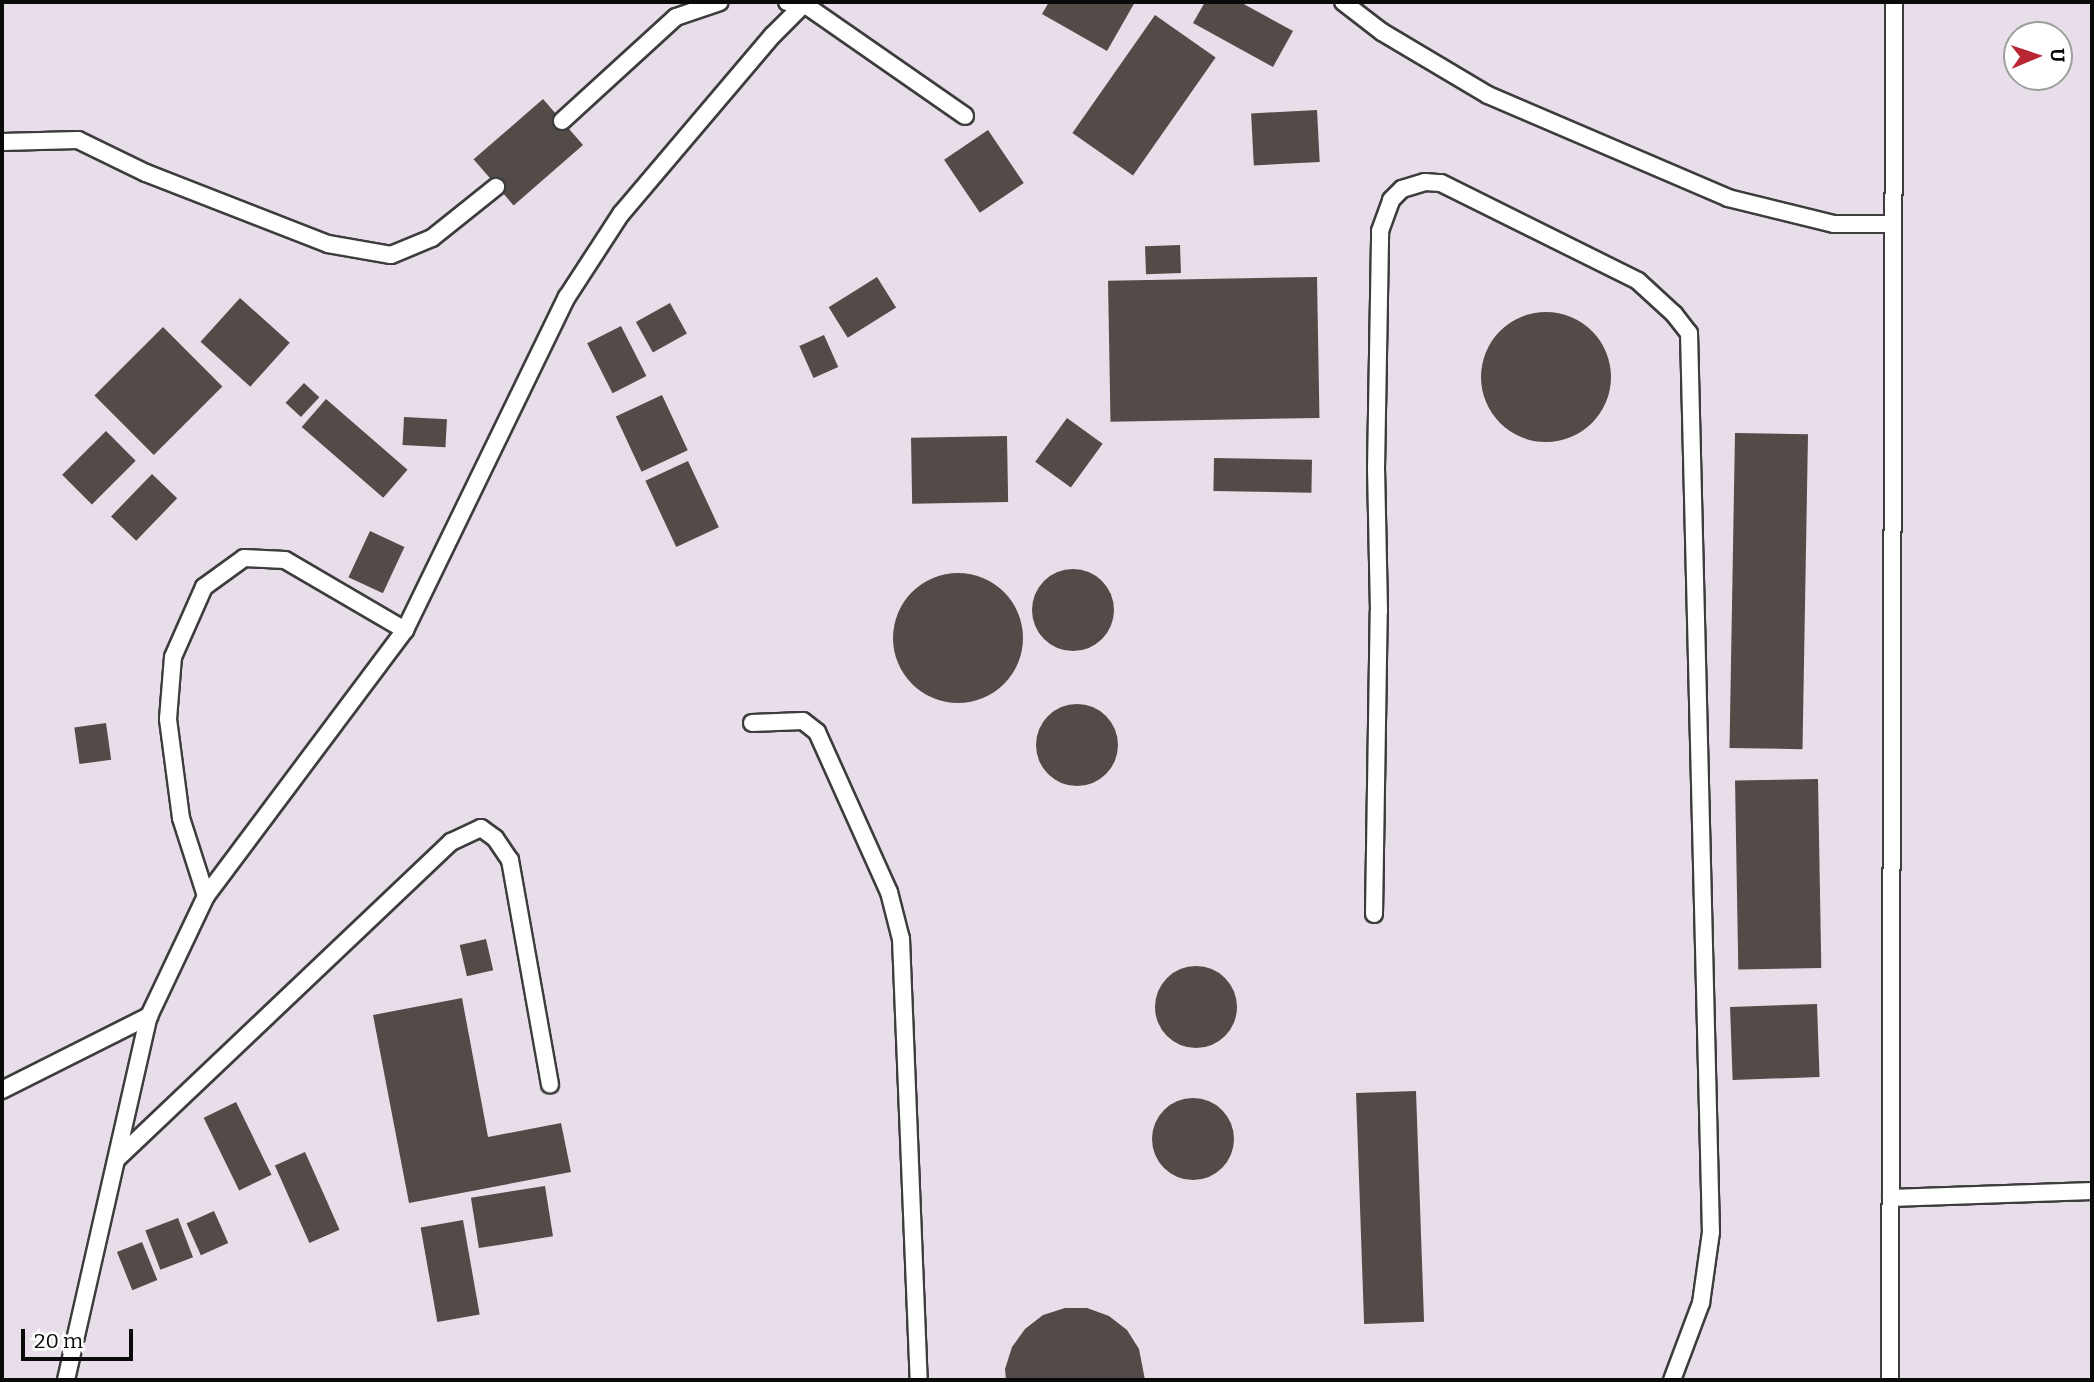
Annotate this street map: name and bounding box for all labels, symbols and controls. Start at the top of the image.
north arrow [2003,21,2073,91]
text: U [2046,48,2069,63]
scale bar [24,1316,136,1360]
text: 20 m [34,1328,83,1354]

